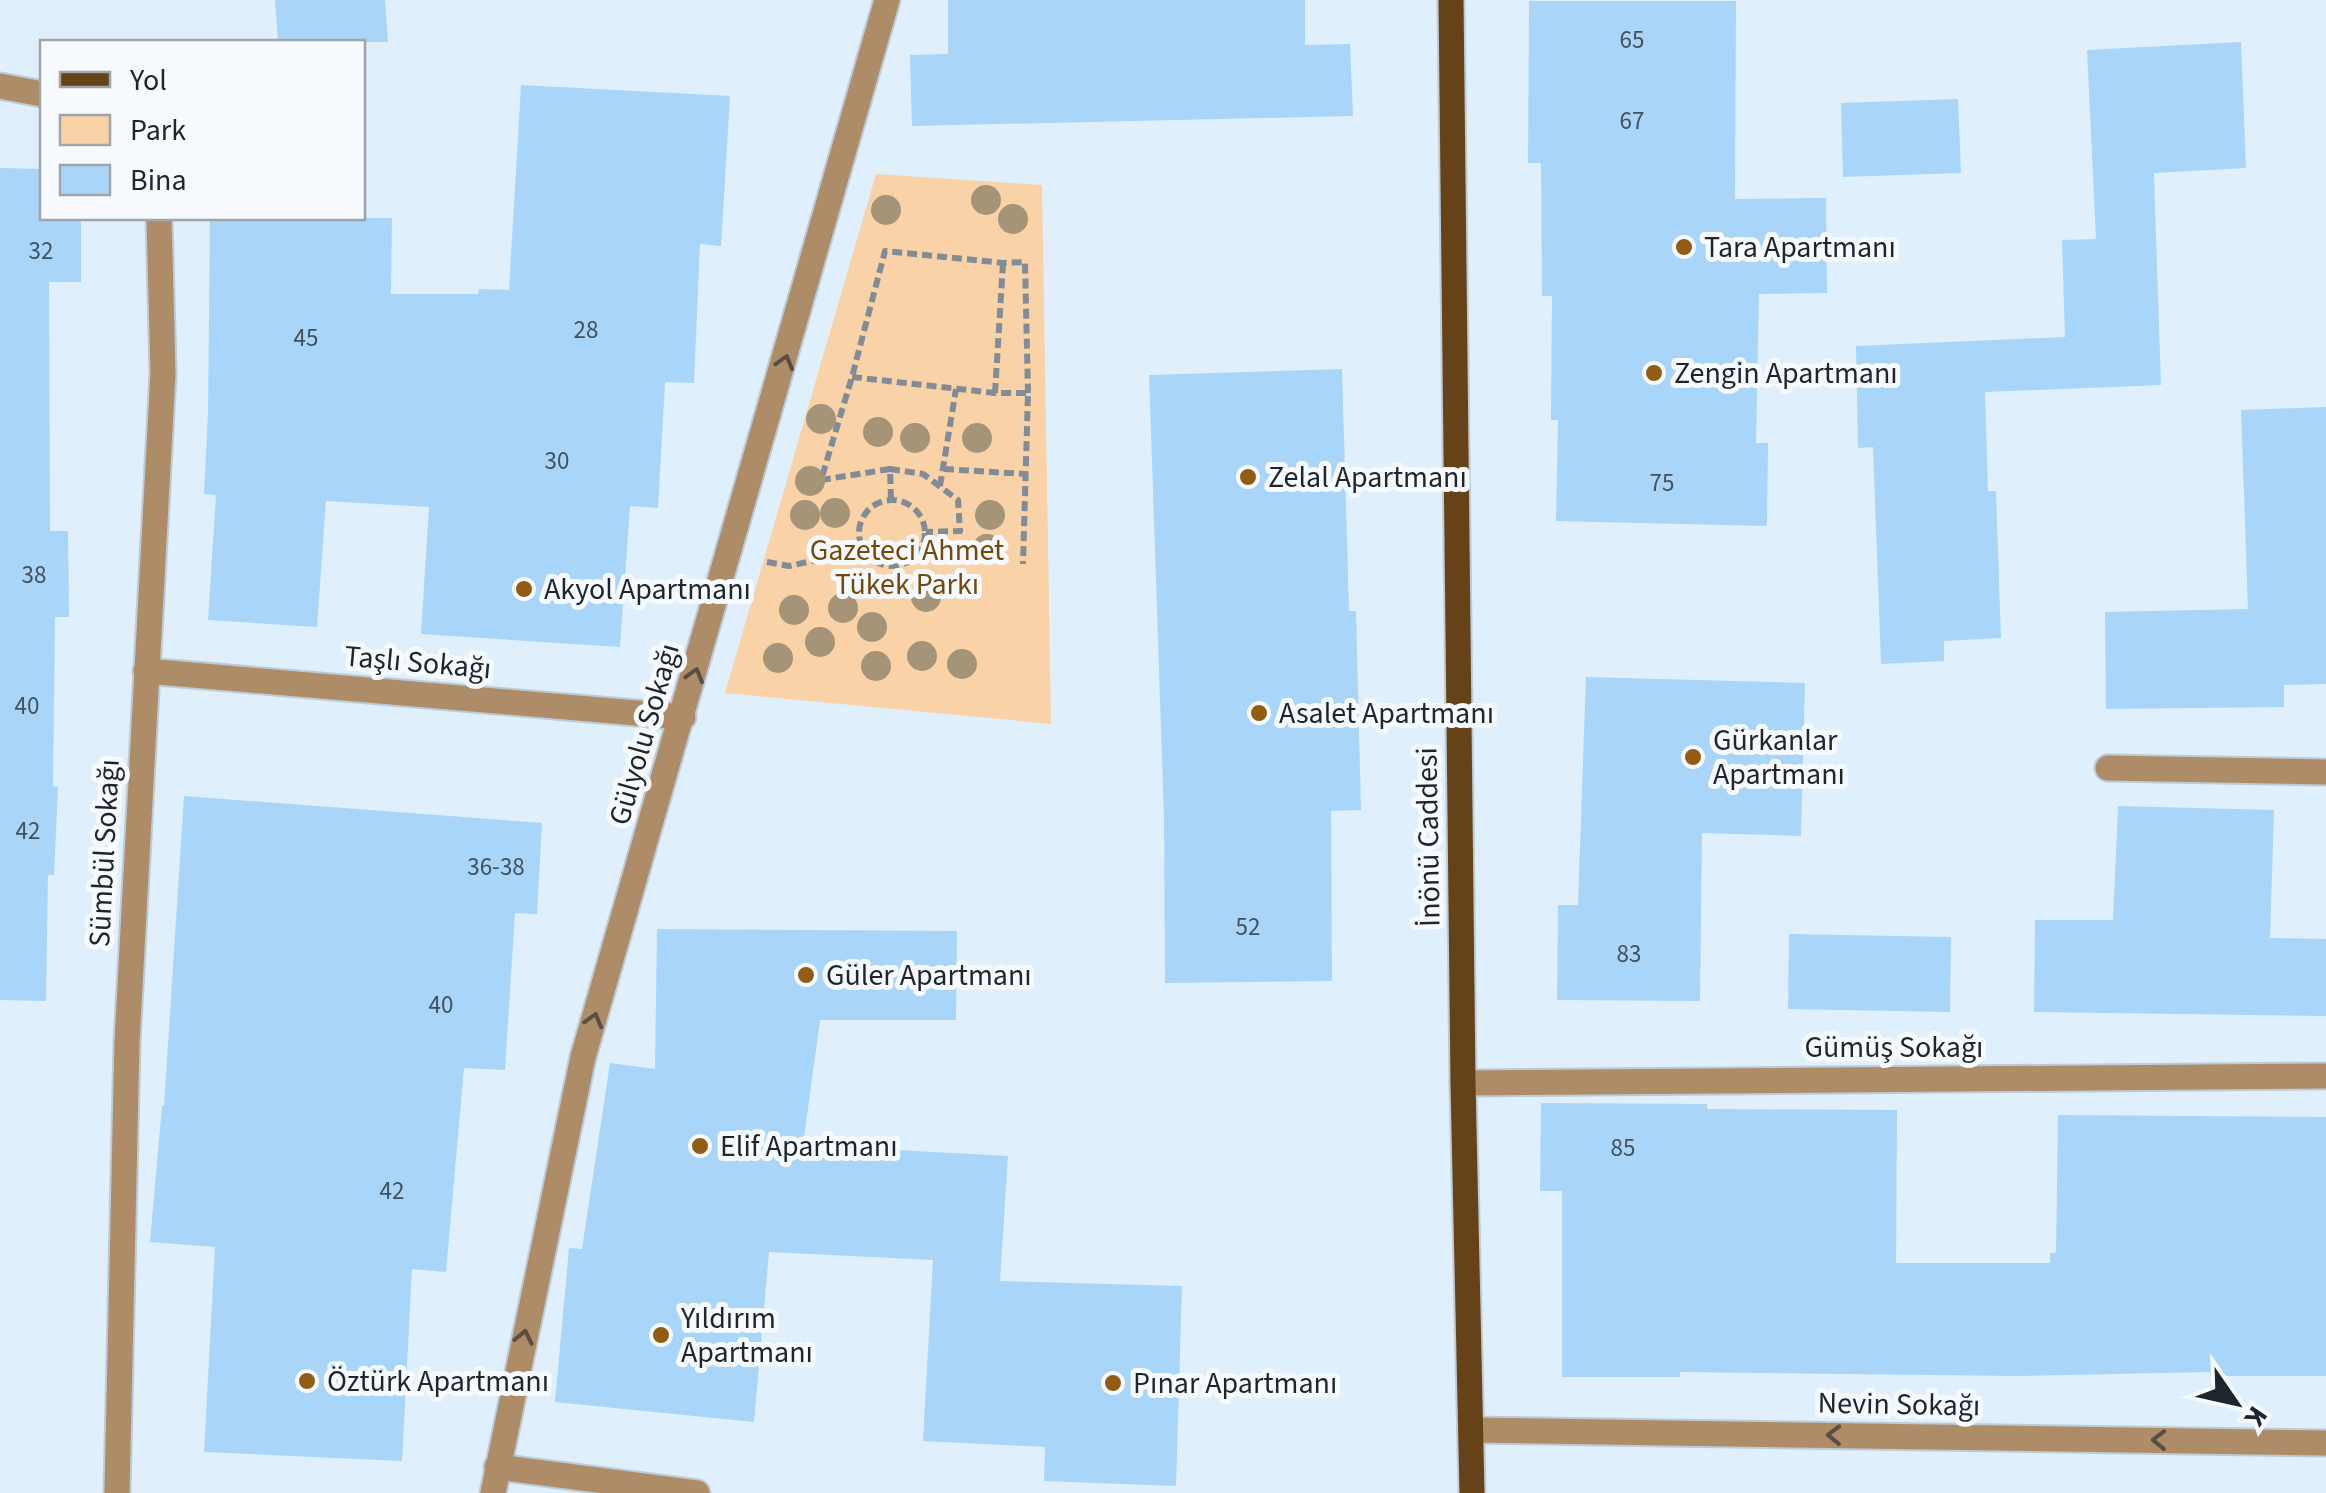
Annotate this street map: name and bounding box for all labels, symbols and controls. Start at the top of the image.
house number: 65 [1620,22,1644,58]
legend [40,40,365,220]
text: Yol [129,59,167,102]
house number: 67 [1620,103,1644,139]
text: Park [130,109,186,152]
text: Bina [130,159,187,202]
place label: Tara Apartmanı [1704,226,1896,269]
house number: 32 [29,233,53,269]
marker: Tara Apartmanı [1673,236,1695,258]
house number: 28 [574,312,598,348]
house number: 45 [294,320,318,356]
place label: Zengin Apartmanı [1674,352,1898,395]
one-way arrow [773,354,794,371]
marker: Zengin Apartmanı [1643,362,1665,384]
house number: 30 [545,443,569,479]
place label: Zelal Apartmanı [1268,456,1467,499]
house number: 75 [1650,465,1674,501]
marker: Zelal Apartmanı [1237,466,1259,488]
park label: Gazeteci Ahmet Tükek Parkı [810,529,1004,606]
house number: 38 [22,557,46,593]
place label: Akyol Apartmanı [544,568,751,611]
marker: Akyol Apartmanı [513,578,535,600]
street label: Taşlı Sokağı [343,635,493,690]
street label: Gülyolu Sokağı [598,638,691,830]
one-way arrow [683,667,704,684]
house number: 40 [15,688,39,724]
place label: Asalet Apartmanı [1279,692,1494,735]
marker: Asalet Apartmanı [1248,702,1270,724]
place label: Gürkanlar Apartmanı [1713,719,1845,796]
marker: Gürkanlar Apartmanı [1682,746,1704,768]
street label: İnönü Caddesi [1405,747,1452,927]
street label: Sümbül Sokağı [78,758,131,948]
house number: 42 [16,813,40,849]
house number: 36-38 [467,849,525,885]
house number: 52 [1236,909,1260,945]
house number: 83 [1617,936,1641,972]
place label: Güler Apartmanı [826,954,1032,997]
marker: Güler Apartmanı [795,964,817,986]
house number: 40 [429,987,453,1023]
one-way arrow [582,1012,603,1029]
street label: Gümüş Sokağı [1804,1026,1984,1069]
place label: Elif Apartmanı [720,1125,898,1168]
house number: 85 [1611,1130,1635,1166]
marker: Elif Apartmanı [689,1135,711,1157]
house number: 42 [380,1173,404,1209]
place label: Yıldırım Apartmanı [680,1297,813,1374]
marker: Yıldırım Apartmanı [650,1324,672,1346]
one-way arrow [513,1329,534,1346]
north arrow [2186,1353,2286,1453]
place label: Öztürk Apartmanı [327,1360,549,1403]
place label: Pınar Apartmanı [1133,1362,1337,1405]
marker: Öztürk Apartmanı [296,1370,318,1392]
marker: Pınar Apartmanı [1102,1372,1124,1394]
street label: Nevin Sokağı [1817,1382,1981,1427]
text: K [2234,1398,2277,1435]
one-way arrow [1825,1425,1841,1446]
one-way arrow [2150,1429,2166,1451]

